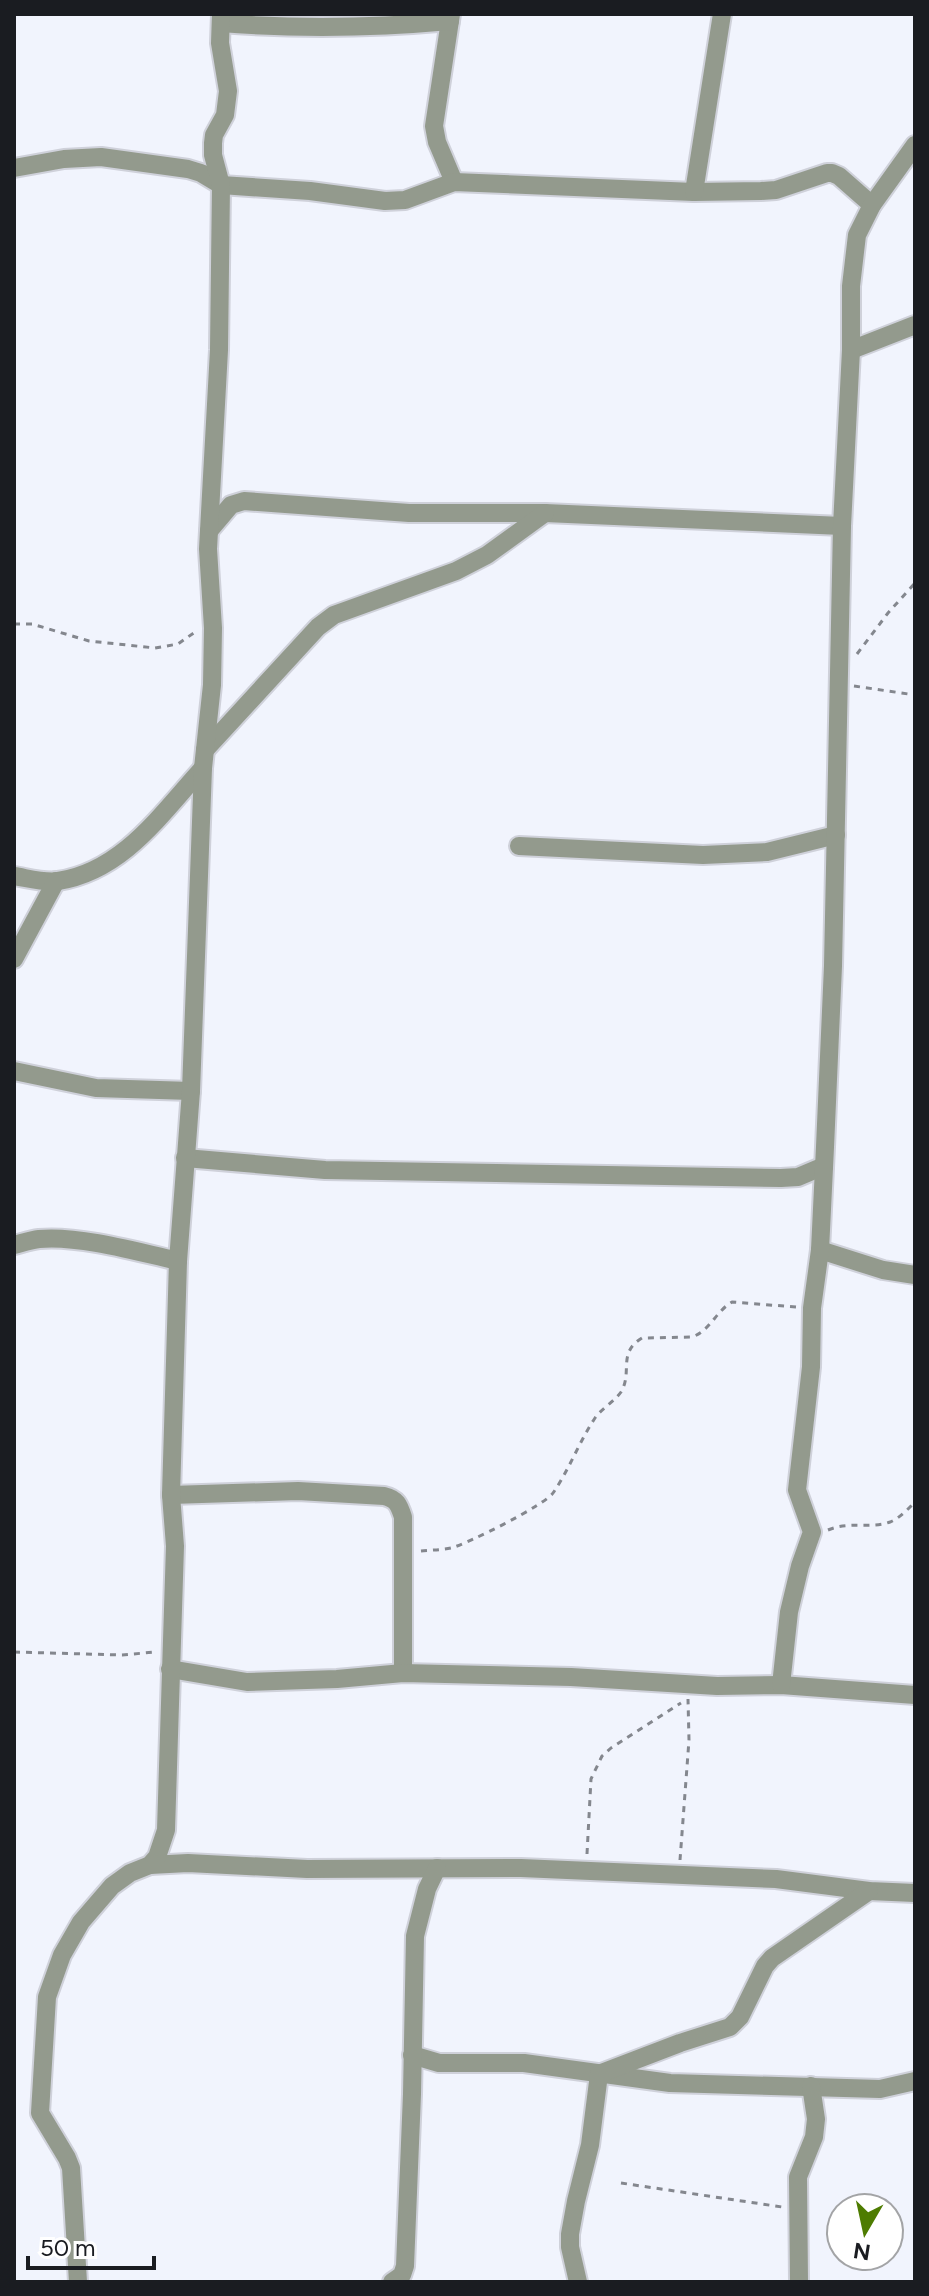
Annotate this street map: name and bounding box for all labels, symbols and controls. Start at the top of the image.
north arrow [825,2192,905,2272]
scale bar [28,2220,154,2270]
text: 50 m [40,2233,96,2262]
text: N [851,2237,872,2266]

